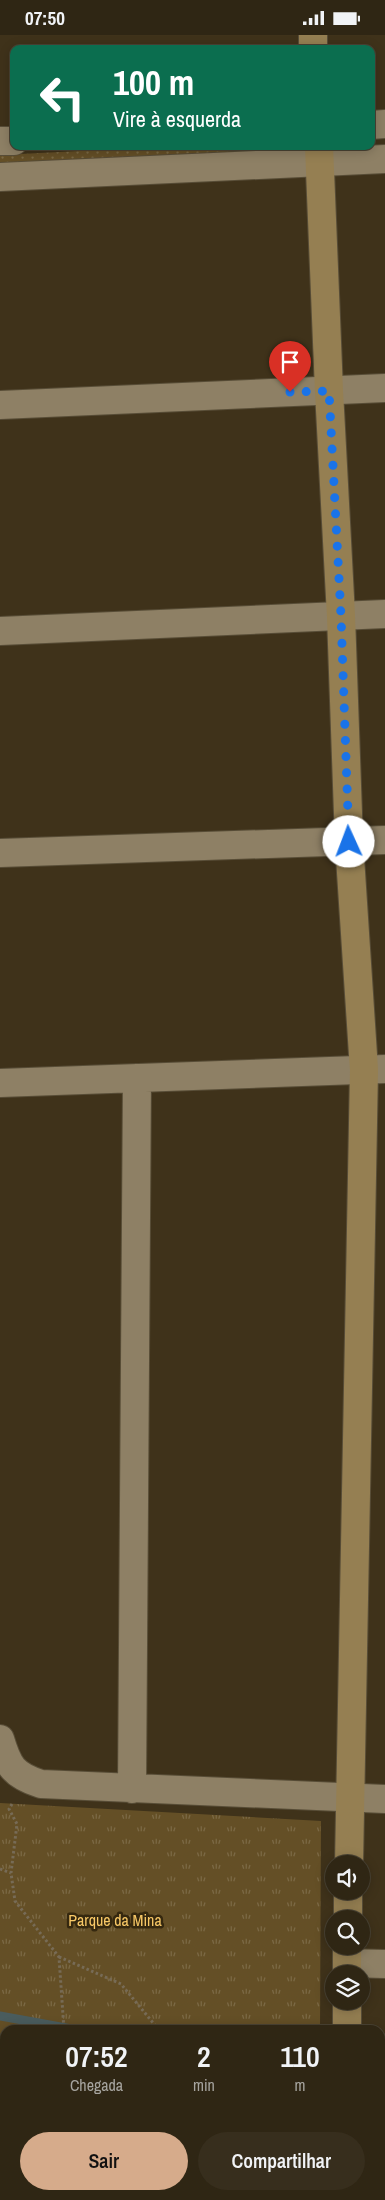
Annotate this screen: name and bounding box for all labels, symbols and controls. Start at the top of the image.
text: 07:50 [25,5,65,31]
text: 100 m [113,59,194,106]
icon: left [30,65,95,130]
text: Vire à esquerda [113,104,241,134]
pin [269,341,311,392]
icon: arrive [276,348,304,376]
position arrow [322,815,374,867]
map controls [325,1855,370,2010]
button: sound [325,1855,370,1900]
park label: Parque da Mina [68,1909,162,1931]
button: search [325,1910,370,1955]
button: layers [325,1965,370,2010]
text: 07:52 [65,2036,128,2076]
text: 2 [197,2036,211,2076]
text: 110 [280,2036,320,2076]
text: Chegada [70,2074,123,2096]
text: min [193,2074,215,2096]
text: m [294,2074,305,2096]
button: Sair [20,2132,188,2190]
button: Compartilhar [198,2132,365,2190]

